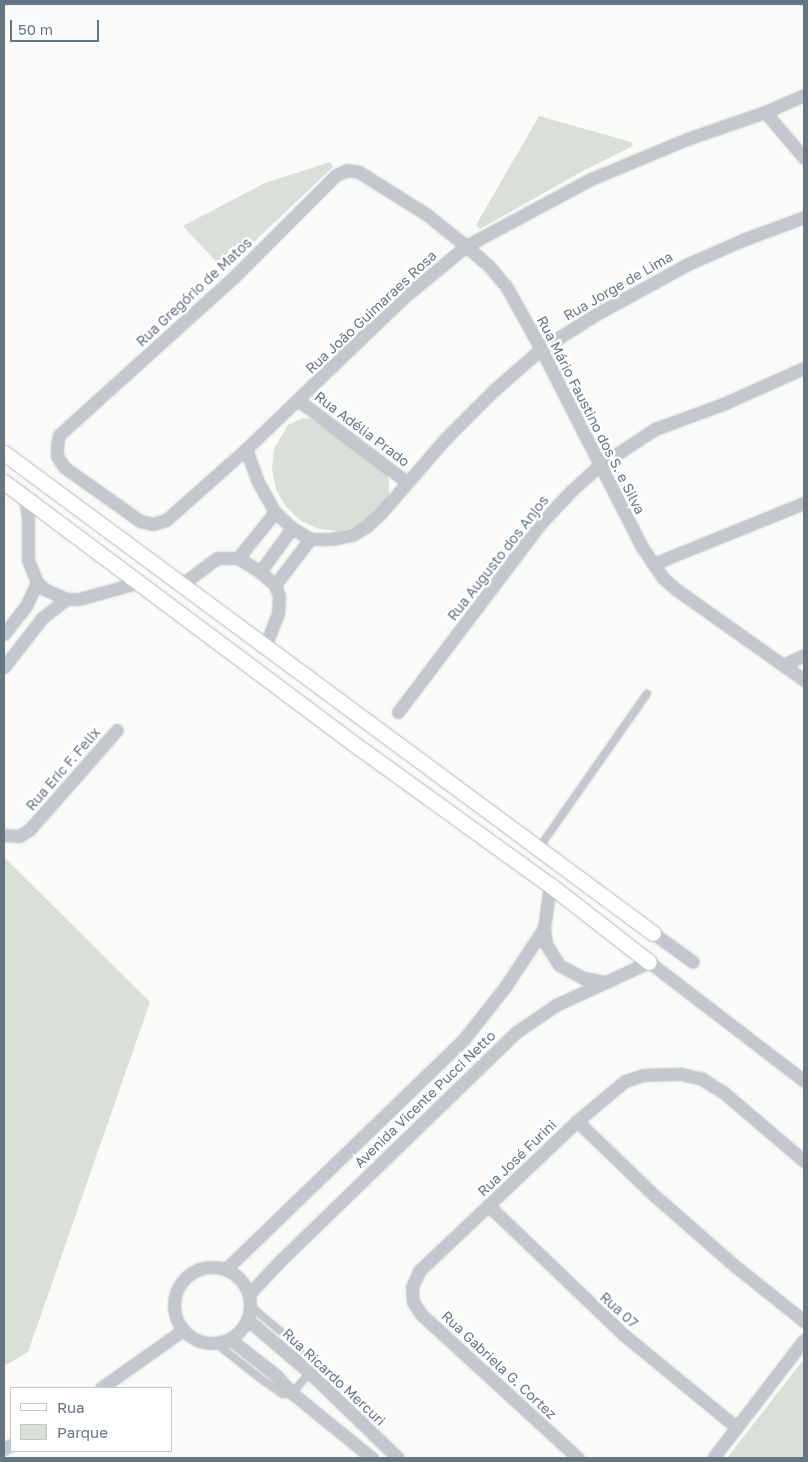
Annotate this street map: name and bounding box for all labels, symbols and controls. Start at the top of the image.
scale bar [12,10,101,42]
text: 50 m [18,20,53,38]
street label: Rua Gregório de Matos [133,234,255,350]
street label: Rua João Guimaraes Rosa [302,247,440,377]
street label: Rua Jorge de Lima [560,248,676,324]
street label: Rua Mário Faustino dos S. e Silva [534,313,648,517]
street label: Rua Adélia Prado [311,388,413,470]
street label: Rua Augusto dos Anjos [444,492,552,624]
street label: Rua Eric F. Felix [22,724,104,814]
street label: Avenida Vicente Pucci Netto [351,1027,499,1171]
street label: Rua José Furini [474,1116,560,1200]
street label: Rua 07 [597,1289,641,1331]
street label: Rua Gabriela G. Cortez [438,1308,560,1422]
street label: Rua Ricardo Mercuri [279,1325,389,1429]
legend [10,1387,172,1452]
text: Rua [57,1398,84,1416]
text: Parque [57,1423,108,1441]

